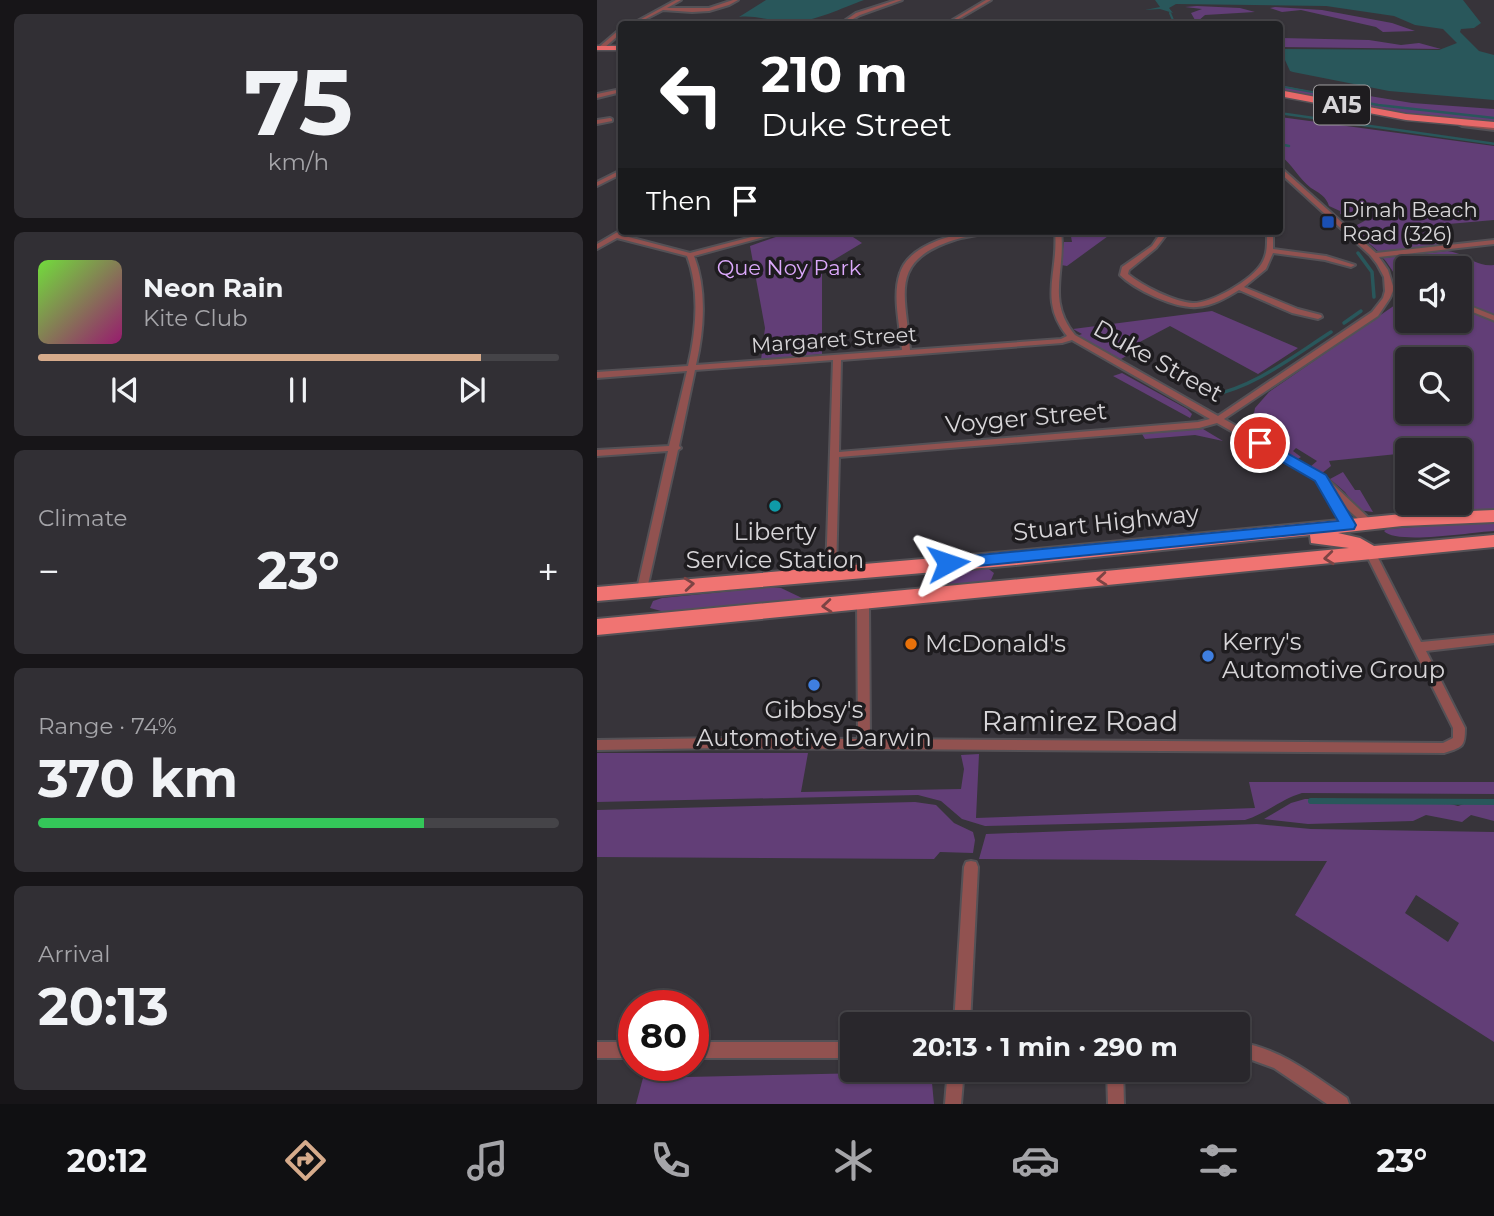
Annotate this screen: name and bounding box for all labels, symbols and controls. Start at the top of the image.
text: 210 m [761,45,908,104]
text: 75 [244,47,353,158]
icon: left [646,49,737,140]
road number: A15 [1314,86,1370,124]
text: Duke Street [761,105,952,144]
text: km/h [268,148,329,176]
icon: arrive [726,182,764,220]
text: Then [646,185,712,217]
place label: Dinah Beach Road (326) [1342,197,1478,246]
marker: Dinah Beach Road (326) [1320,214,1336,230]
park label: Que Noy Park [717,255,862,280]
map controls [1395,256,1472,515]
button: sound [1395,256,1472,333]
text: Neon Rain [143,272,284,304]
text: Kite Club [143,304,248,332]
street label: Duke Street [1089,313,1228,408]
street label: Margaret Street [750,321,918,358]
button: search [1395,347,1472,424]
icon: previous [106,371,144,409]
icon: pause [279,371,317,409]
icon: next [453,371,491,409]
street label: Voyger Street [944,396,1108,439]
pin [1230,413,1290,473]
icon: arrive [1241,424,1279,462]
button: layers [1395,438,1472,515]
marker: Liberty Service Station [767,498,783,514]
street label: Stuart Highway [1012,498,1200,547]
text: Climate [38,504,127,532]
place label: Liberty Service Station [686,517,864,574]
position arrow [911,526,985,600]
text: 23° [257,539,340,602]
text: − [38,548,60,595]
text: + [537,548,559,595]
one-way arrow [1323,550,1335,565]
one-way arrow [1097,572,1108,587]
one-way arrow [683,577,695,592]
one-way arrow [821,598,832,613]
place label: Kerry's Automotive Group [1222,627,1445,684]
place label: McDonald's [925,629,1066,658]
marker: McDonald's [903,636,919,652]
marker: Kerry's Automotive Group [1200,648,1216,664]
marker: Gibbsy's Automotive Darwin [806,677,822,693]
place label: Gibbsy's Automotive Darwin [696,695,932,752]
street label: Ramirez Road [982,704,1178,738]
text: Range · 74% [38,712,177,740]
text: 370 km [38,747,238,810]
text: Arrival [38,940,111,968]
text: 20:13 [38,975,169,1038]
speed limit sign: 80 [618,990,709,1081]
text: 20:13 · 1 min · 290 m [912,1031,1178,1063]
icon: directions [281,1136,330,1185]
icon: music [463,1136,512,1185]
icon: phone [646,1136,695,1185]
icon: climate [829,1136,878,1185]
icon: car [1011,1136,1060,1185]
icon: filters [1194,1136,1243,1185]
text: 20:12 [67,1141,147,1180]
text: 23° [1376,1141,1427,1180]

